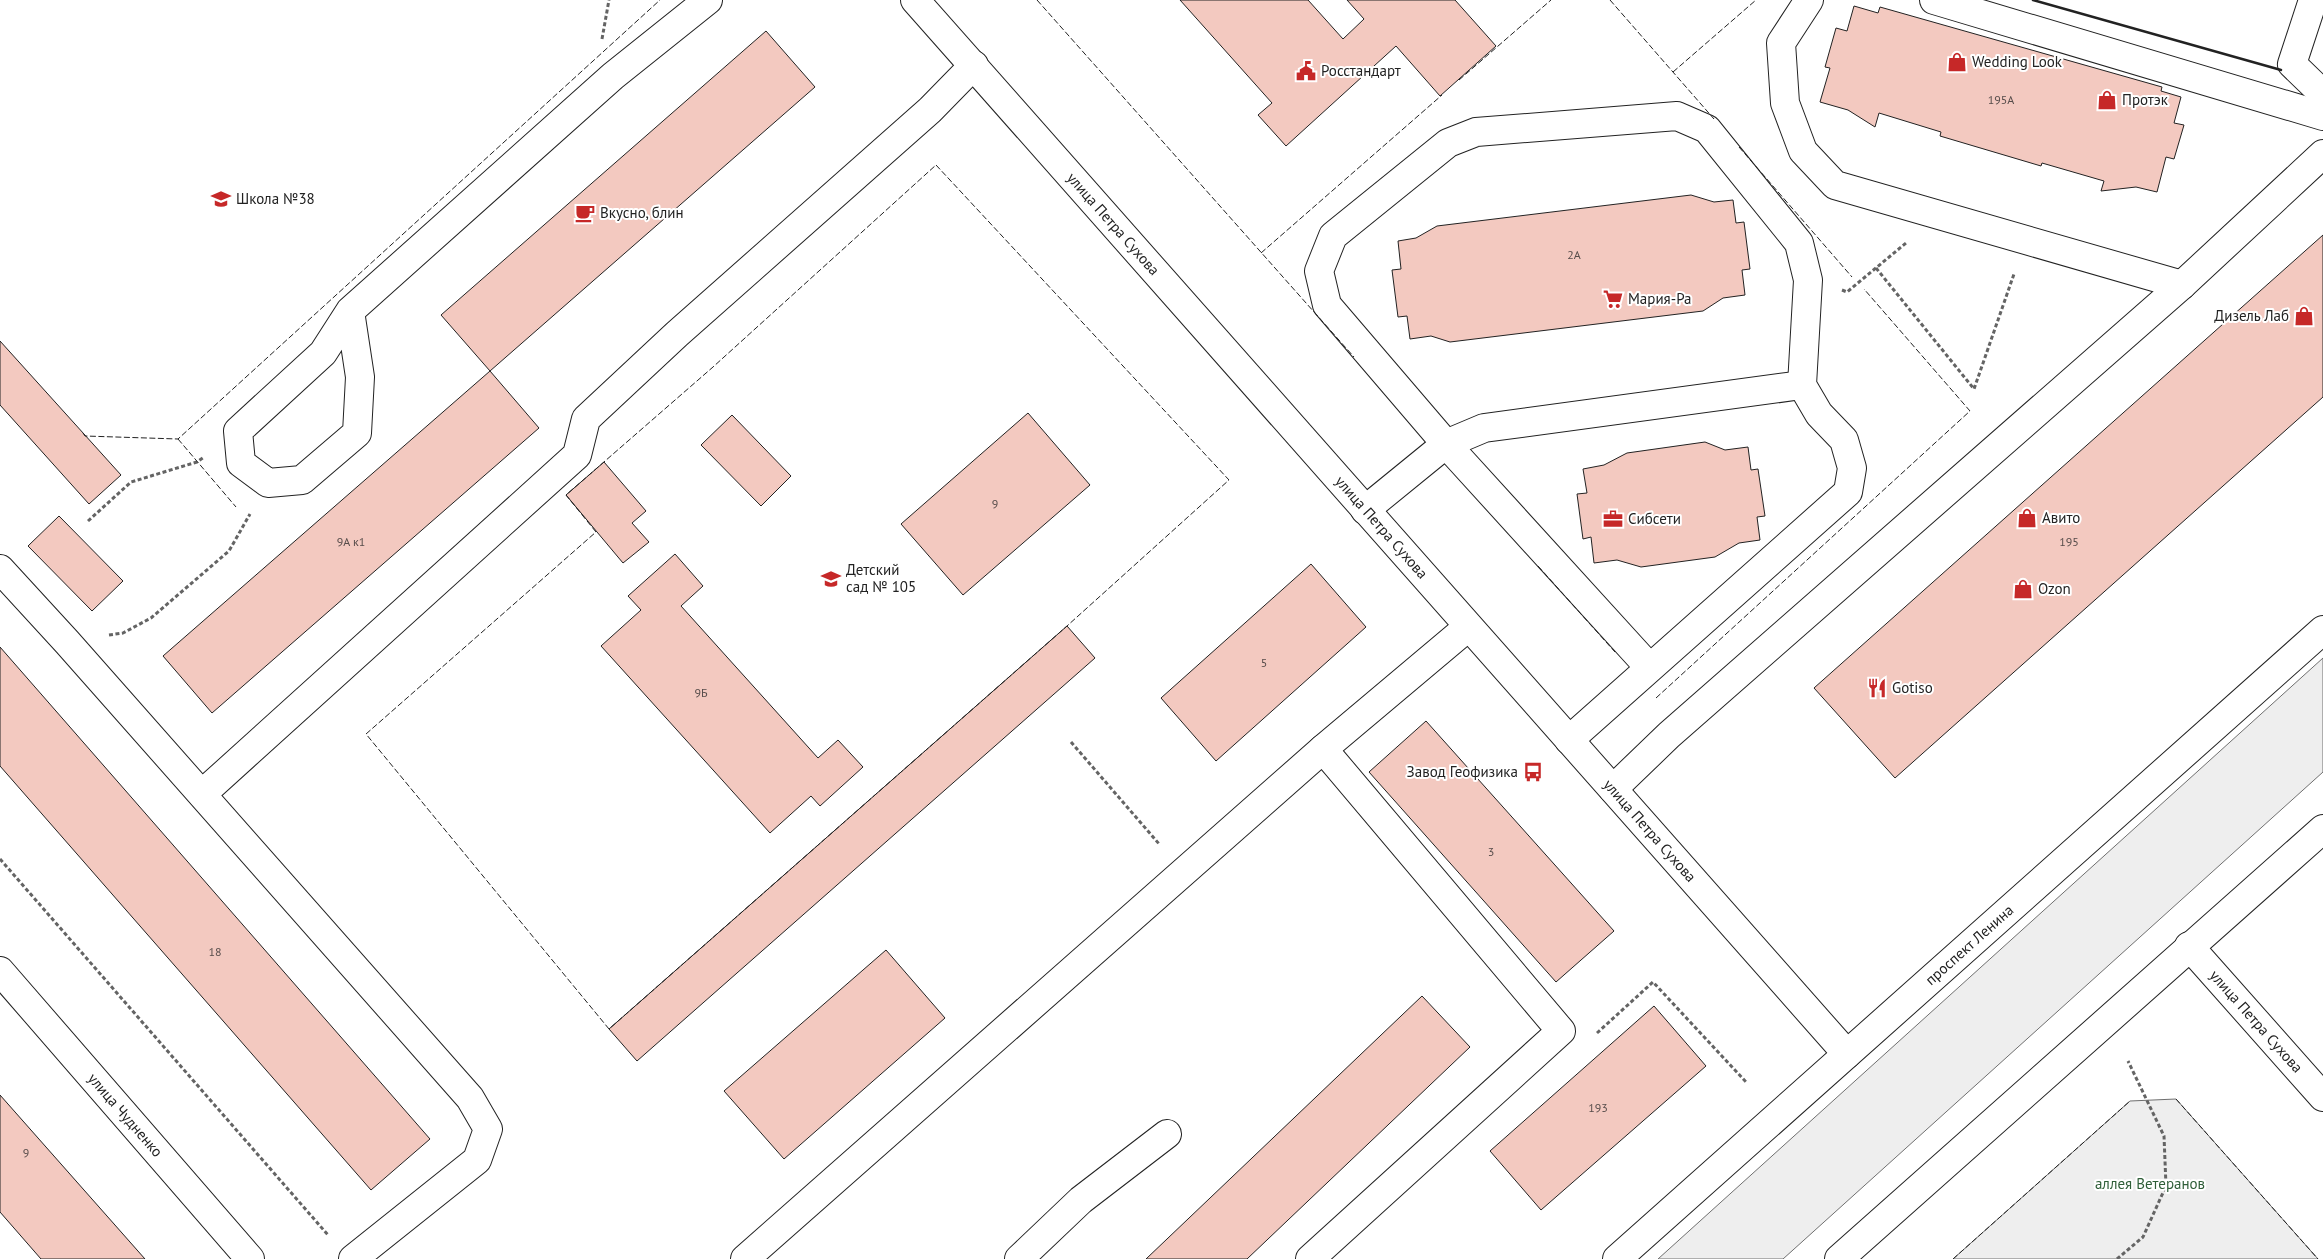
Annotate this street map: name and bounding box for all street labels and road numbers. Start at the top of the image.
street label: улица Петра Сухова [1063,168,1164,279]
street label: улица Петра Сухова [1331,472,1432,582]
street label: улица Петра Сухова [1599,775,1701,886]
street label: проспект Ленина [1921,900,2017,989]
street label: улица Петра Сухова [2206,966,2307,1077]
street label: улица Чудненко [84,1069,167,1161]

